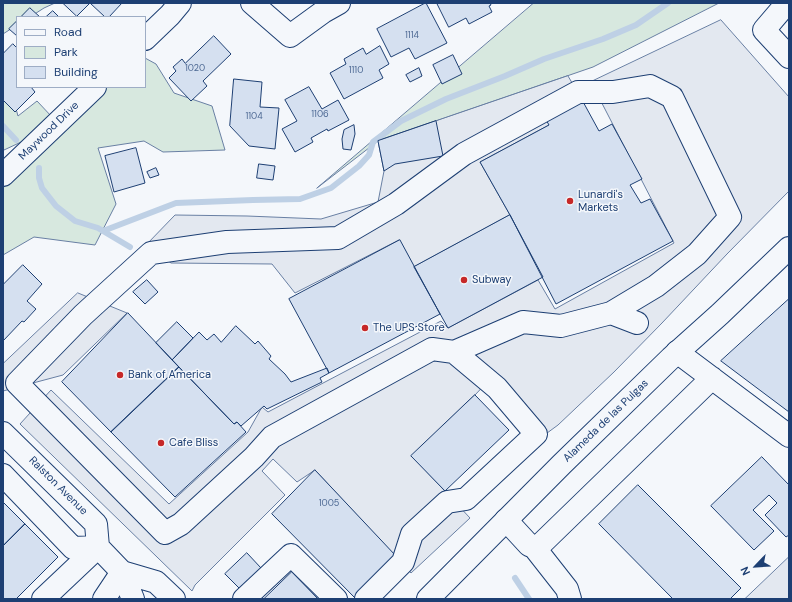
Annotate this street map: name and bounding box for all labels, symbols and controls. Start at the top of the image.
legend [16,16,146,88]
text: Road [54,24,82,40]
house number: 1114 [405,31,419,41]
text: Park [54,44,78,60]
text: Building [54,64,98,80]
house number: 1020 [185,64,205,74]
house number: 1110 [349,66,363,76]
street label: Maywood Drive [16,99,82,163]
house number: 1106 [311,110,329,120]
house number: 1104 [245,112,263,122]
place label: Lunardi's Markets [578,188,623,214]
marker: Lunardi's Markets [565,196,575,206]
place label: Subway [472,273,511,287]
marker: Subway [459,275,469,285]
place label: The UPS Store [373,321,445,335]
marker: The UPS Store [360,323,370,333]
place label: Bank of America [128,368,211,382]
marker: Bank of America [115,370,125,380]
street label: Alameda de las Pulgas [561,377,651,465]
place label: Cafe Bliss [169,436,218,450]
marker: Cafe Bliss [156,438,166,448]
street label: Ralston Avenue [26,454,90,518]
house number: 1005 [319,499,339,509]
north arrow [736,546,776,586]
text: N [737,564,753,578]

